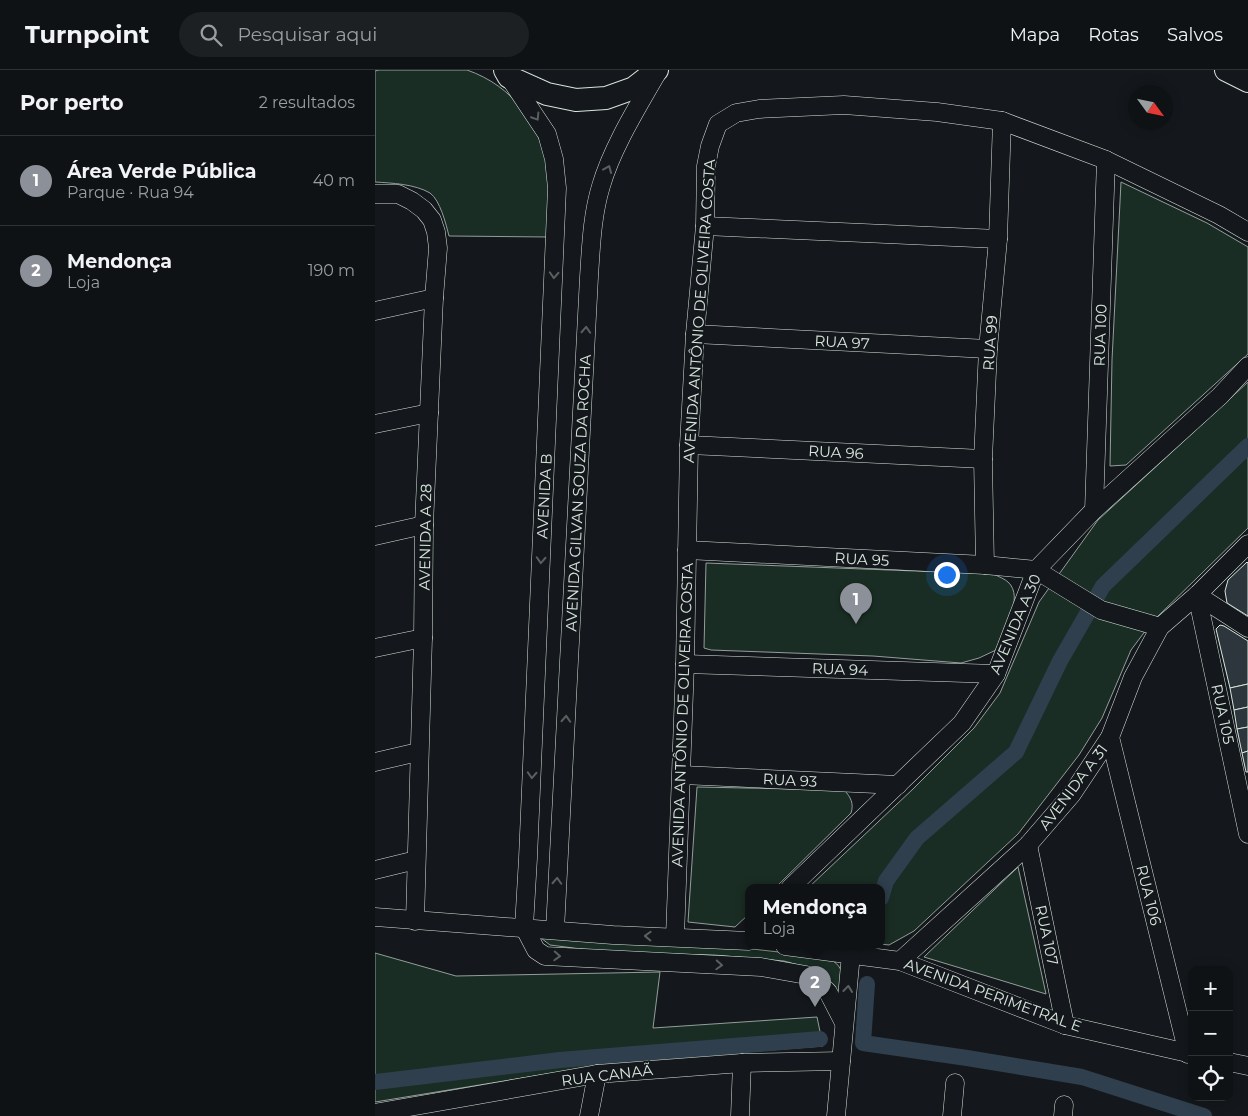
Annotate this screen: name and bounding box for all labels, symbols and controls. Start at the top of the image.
search box [179,12,529,57]
text: Turnpoint [25,20,149,49]
icon: search [197,21,225,49]
text: Pesquisar aqui [237,23,377,46]
text: Mapa [1010,24,1060,46]
text: Rotas [1088,24,1139,46]
text: Salvos [1167,24,1223,46]
north arrow [1128,85,1173,130]
text: Por perto [20,90,124,115]
text: 2 resultados [259,93,355,112]
one-way arrow [530,111,540,120]
street label: AVENIDA ANTÔNIO DE OLIVEIRA COSTA [679,158,719,464]
text: Área Verde Pública [67,160,257,183]
one-way arrow [601,165,612,174]
text: 1 [33,171,39,190]
text: 40 m [313,171,355,190]
text: Parque · Rua 94 [67,183,194,202]
text: Mendonça [67,250,172,273]
text: 2 [31,261,41,280]
text: 190 m [308,261,355,280]
one-way arrow [549,271,560,279]
text: Loja [67,273,100,292]
street label: RUA 100 [1089,303,1111,367]
street label: RUA 99 [979,315,1001,371]
one-way arrow [581,325,592,333]
street label: RUA 97 [814,331,870,353]
street label: AVENIDA GILVAN SOUZA DA ROCHA [561,354,595,632]
street label: RUA 96 [808,441,864,463]
street label: AVENIDA B [532,453,556,539]
street label: AVENIDA A 28 [415,483,435,591]
street label: RUA 95 [834,548,890,570]
one-way arrow [536,556,547,564]
street label: AVENIDA ANTÔNIO DE OLIVEIRA COSTA [667,562,697,867]
your location [934,562,960,588]
street label: AVENIDA A 30 [985,571,1045,677]
pin: 1 [840,583,872,624]
street label: RUA 94 [812,659,869,679]
street label: RUA 105 [1207,682,1239,746]
one-way arrow [560,715,571,723]
street label: AVENIDA A 31 [1035,740,1111,834]
street label: RUA 93 [762,769,818,791]
one-way arrow [526,771,537,779]
street label: RUA 106 [1132,863,1166,927]
one-way arrow [552,877,563,885]
popup [745,884,885,949]
text: Mendonça [762,896,868,919]
street label: RUA 107 [1031,903,1063,967]
text: Loja [762,919,796,938]
one-way arrow [643,931,651,942]
one-way arrow [553,951,561,962]
street label: AVENIDA PERIMETRAL E [902,954,1084,1036]
one-way arrow [715,959,723,970]
pin: 2 [799,966,831,1007]
map controls [1188,966,1233,1101]
button: + [1188,966,1233,1011]
one-way arrow [842,984,853,992]
button: − [1188,1011,1233,1056]
button: locate [1188,1056,1233,1101]
street label: RUA CANAÃ [560,1060,654,1090]

